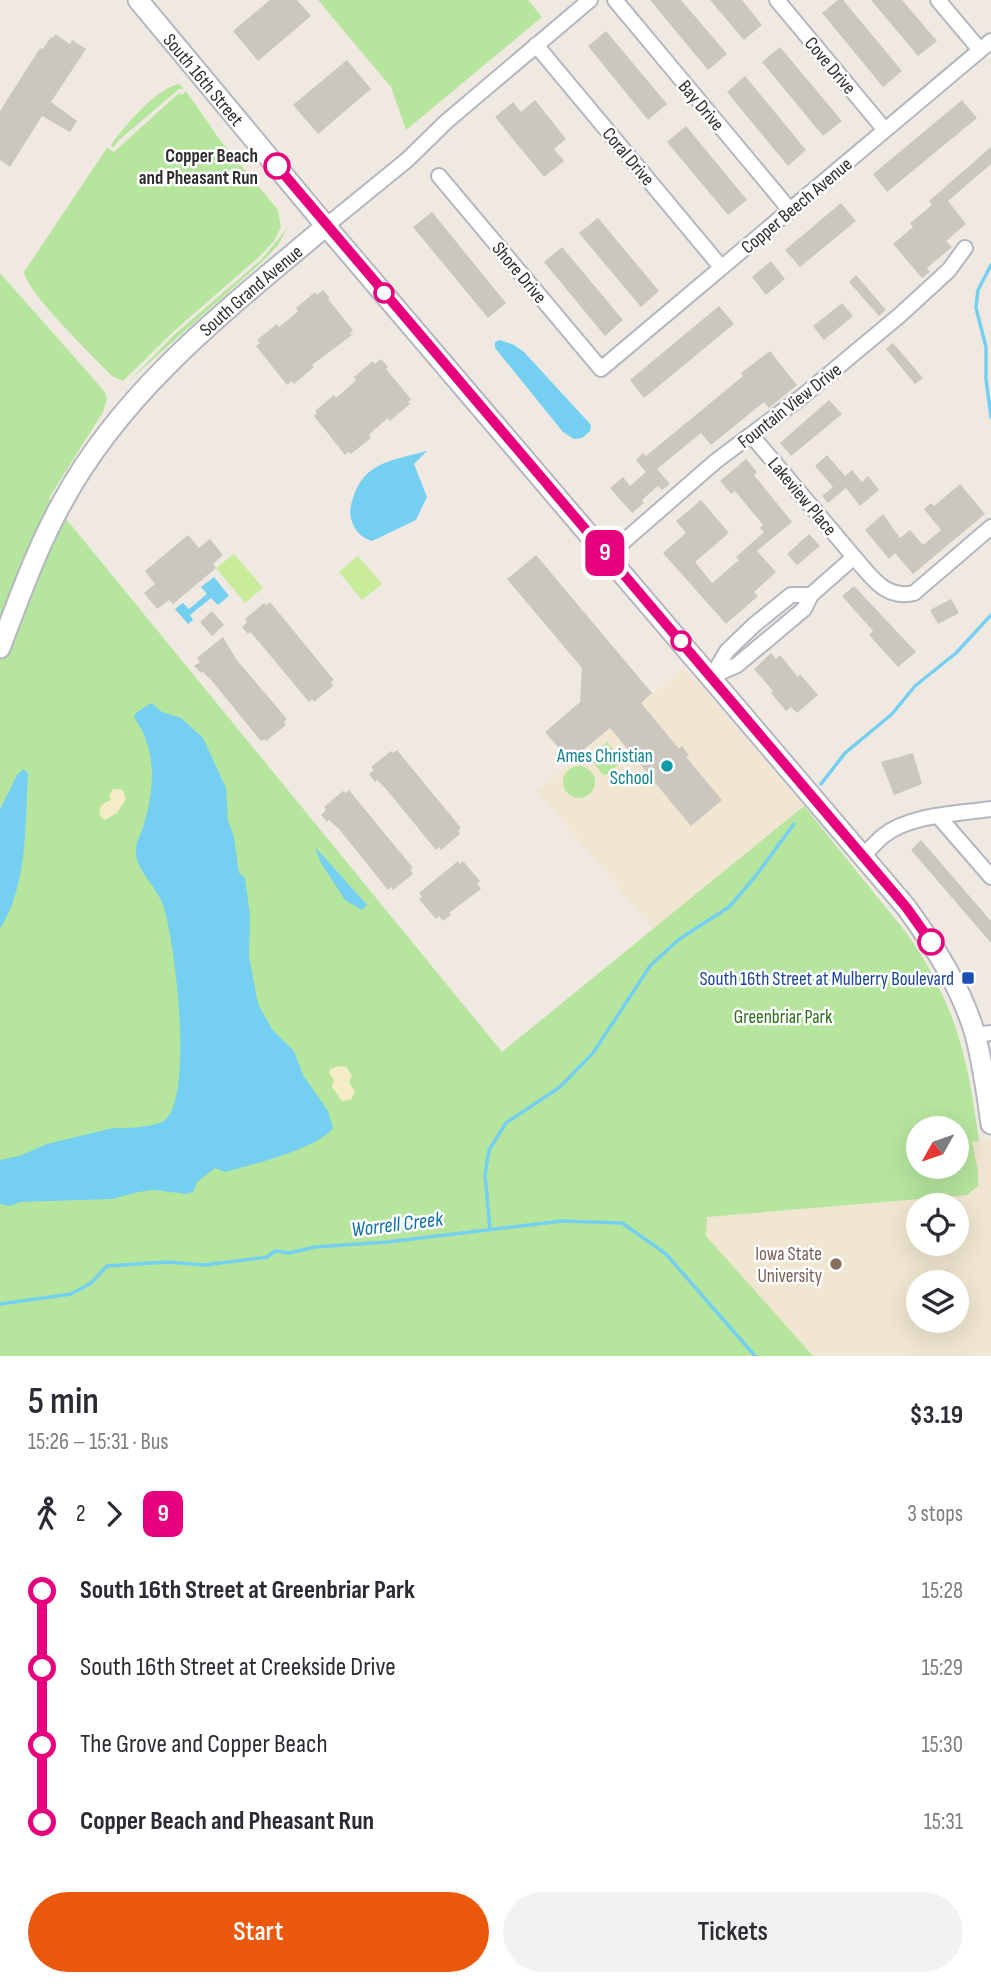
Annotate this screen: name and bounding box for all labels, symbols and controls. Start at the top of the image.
street label: South 16th Street [158,29,248,131]
street label: Cove Drive [799,33,860,99]
street label: Bay Drive [673,76,729,136]
street label: Coral Drive [597,123,659,191]
place label: Copper Beach and Pheasant Run [139,145,258,190]
marker: Copper Beach and Pheasant Run [264,153,290,179]
street label: Copper Beech Avenue [737,153,857,259]
street label: Shore Drive [487,238,551,308]
street label: South Grand Avenue [195,241,308,342]
unlabelled marker [374,283,394,303]
street label: Fountain View Drive [733,359,846,454]
street label: Lakeview Place [763,453,841,541]
line badge: 9 [582,530,628,576]
text: 9 [599,538,611,567]
unlabelled marker [671,631,691,651]
place label: Ames Christian School [556,745,653,790]
marker: Ames Christian School [659,758,675,774]
unlabelled marker [918,929,944,955]
place label: South 16th Street at Mulberry Boulevard [699,968,954,991]
marker: South 16th Street at Mulberry Boulevard [960,970,976,986]
park label: Greenbriar Park [734,1006,833,1029]
north arrow [906,1116,970,1180]
map controls [906,1116,969,1333]
button: locate [906,1193,969,1256]
water label: Worrell Creek [350,1206,445,1243]
place label: Iowa State University [755,1243,823,1288]
marker: Iowa State University [828,1256,844,1272]
button: layers [906,1270,969,1333]
text: 5 min [28,1379,99,1424]
text: $3.19 [909,1400,963,1431]
text: 15:26 – 15:31 · Bus [28,1428,169,1456]
icon: walk [28,1495,66,1533]
icon: forward [95,1495,133,1533]
text: 9 [157,1499,169,1528]
text: 2 [76,1500,85,1528]
text: 3 stops [907,1500,963,1528]
text: South 16th Street at Greenbriar Park [80,1575,415,1606]
text: 15:28 [922,1577,963,1605]
text: South 16th Street at Creekside Drive [80,1652,396,1683]
text: 15:29 [922,1654,963,1682]
text: The Grove and Copper Beach [80,1729,328,1760]
text: 15:30 [921,1731,963,1759]
text: Copper Beach and Pheasant Run [80,1806,374,1837]
text: 15:31 [924,1808,963,1836]
button: Start [28,1892,489,1972]
button: Tickets [503,1892,963,1972]

